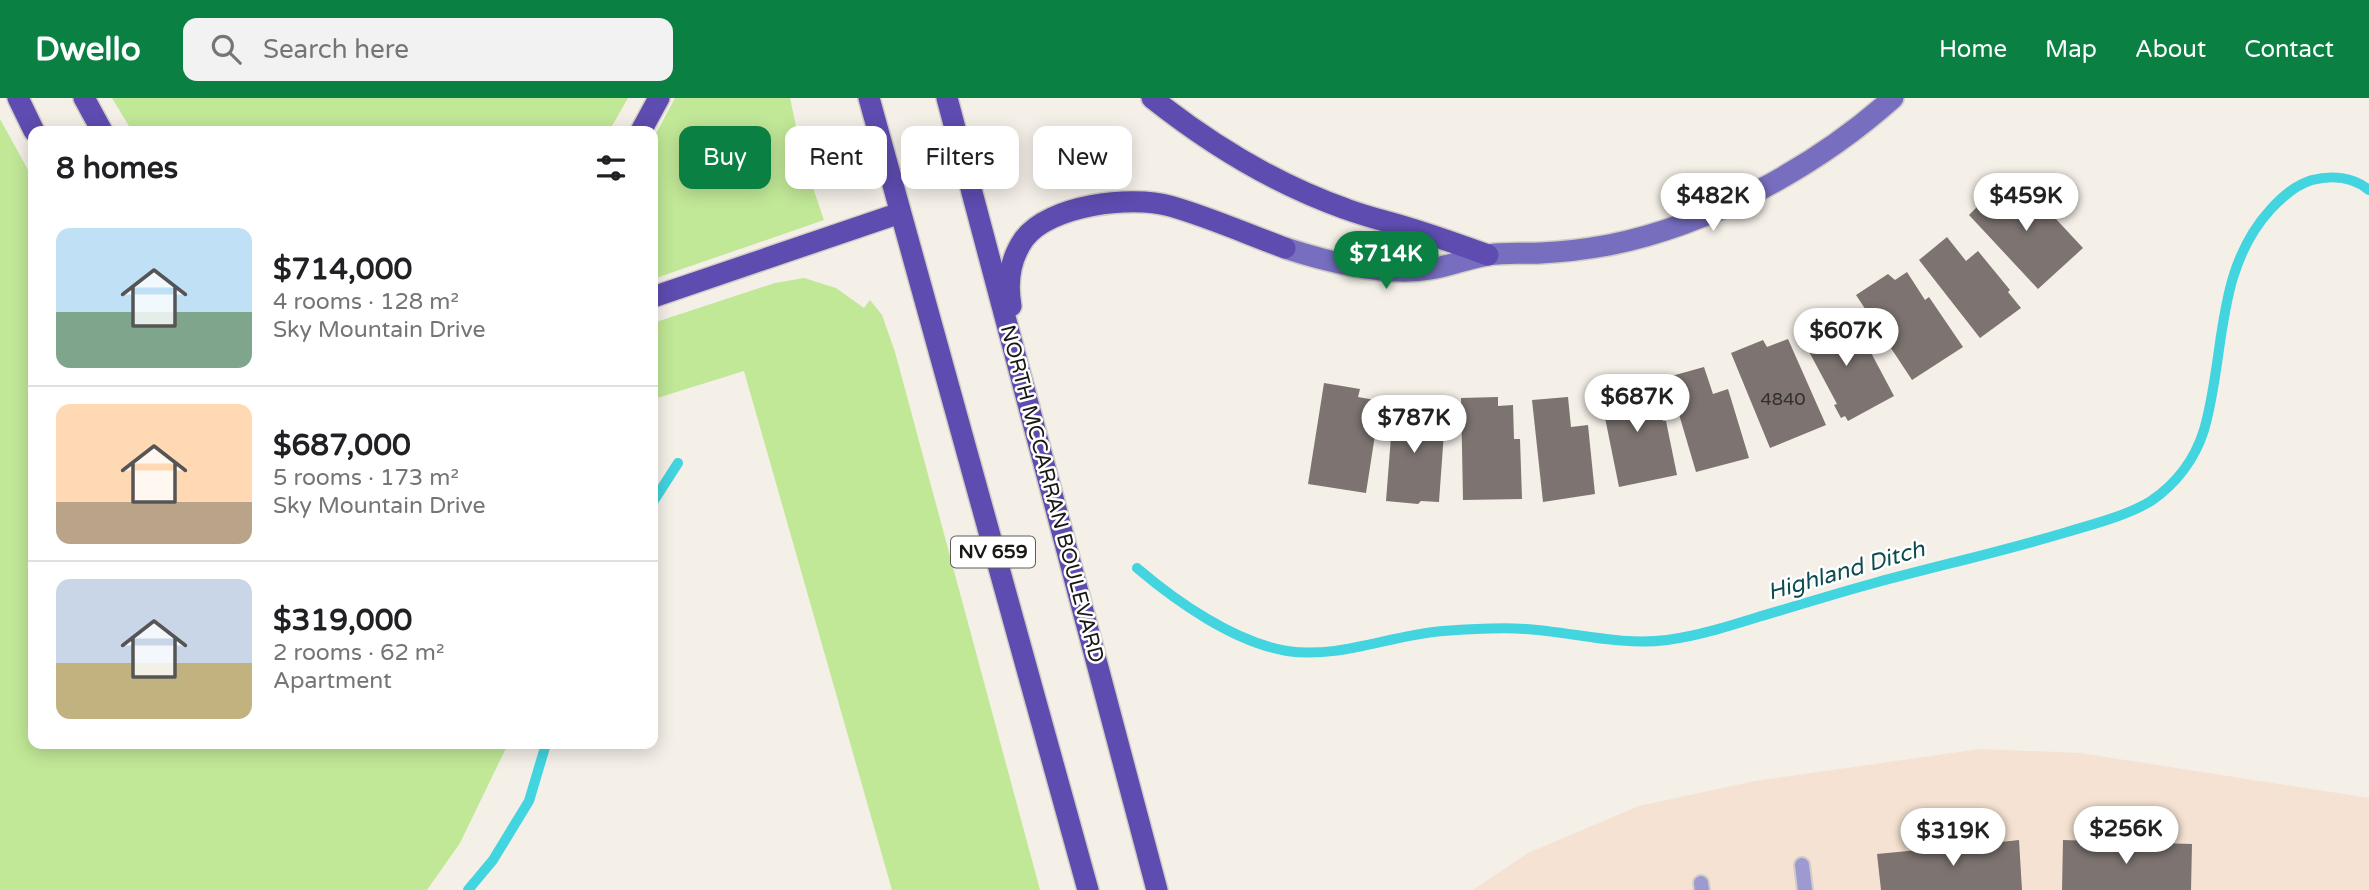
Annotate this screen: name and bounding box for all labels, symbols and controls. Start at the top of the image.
search box [183,18,673,81]
text: Dwello [35,30,141,69]
icon: search [207,30,245,68]
text: Search here [263,34,409,65]
text: Home [1939,35,2007,64]
text: Map [2045,35,2097,64]
text: About [2135,35,2206,64]
text: Contact [2244,35,2334,64]
chip: Buy [679,126,771,189]
chip: Rent [785,126,887,189]
chip: Filters [901,126,1019,189]
chip: New [1033,126,1132,189]
icon: filters [592,149,630,187]
text: 8 homes [56,150,178,187]
pin: $482K [1664,174,1762,233]
pin: $459K [1977,174,2075,233]
text: $482K [1677,182,1749,210]
text: $459K [1990,182,2062,210]
pin: $714K [1337,232,1435,291]
text: $714K [1350,240,1422,268]
text: $714,000 [273,251,412,288]
icon: home [112,256,196,340]
text: 4 rooms · 128 m² [273,288,459,316]
pin: $607K [1797,308,1895,368]
text: Sky Mountain Drive [273,316,486,344]
text: $607K [1810,317,1882,345]
street label: NORTH MCCARRAN BOULEVARD [995,322,1109,666]
pin: $687K [1588,374,1686,434]
text: $687K [1601,383,1673,411]
house number: 4840 [1760,388,1806,410]
pin: $787K [1365,396,1463,455]
text: $787K [1378,404,1450,432]
text: $687,000 [273,427,411,464]
icon: home [112,432,196,516]
text: 5 rooms · 173 m² [273,464,459,492]
text: Sky Mountain Drive [273,492,486,520]
water label: Highland Ditch [1764,535,1929,607]
road number: NV 659 [951,536,1035,568]
text: $319,000 [273,602,412,639]
icon: home [112,607,196,691]
text: 2 rooms · 62 m² [273,639,444,667]
text: Apartment [273,667,392,695]
pin: $256K [2077,806,2175,866]
pin: $319K [1904,808,2002,868]
text: $256K [2090,815,2162,843]
text: $319K [1917,817,1989,845]

